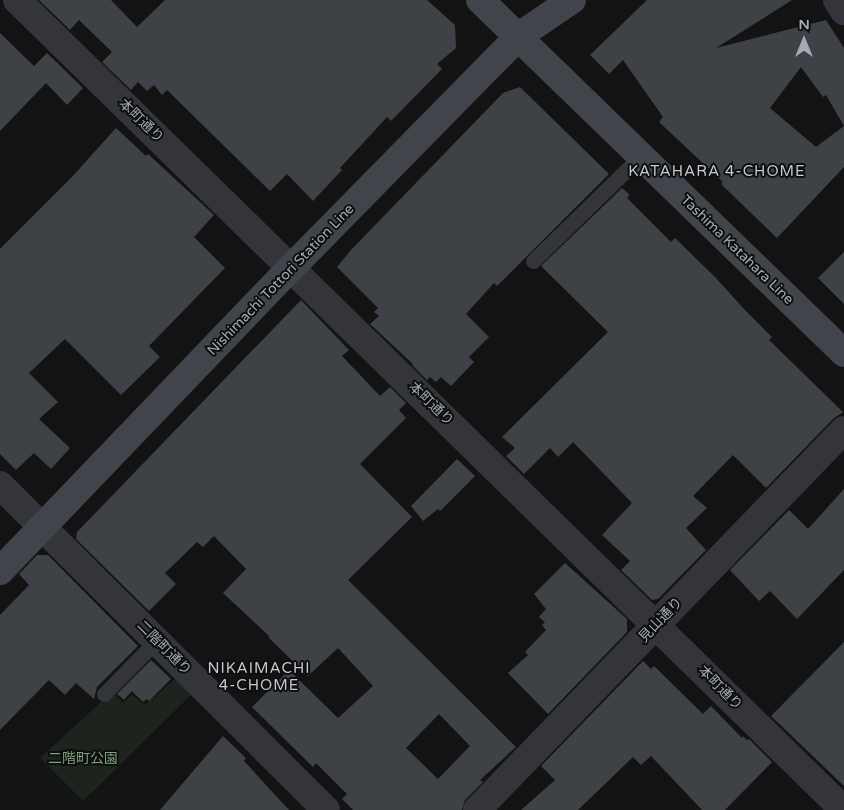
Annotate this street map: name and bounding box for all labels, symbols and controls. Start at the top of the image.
north arrow [779,15,829,65]
text: N [798,16,810,33]
street label: 本町通り [115,96,167,146]
district label: KATAHARA 4-CHOME [626,163,808,181]
street label: Tashima Katahara Line [677,192,797,308]
street label: Nishimachi Tottori Station Line [204,201,358,359]
street label: 本町通り [405,379,457,429]
street label: 見山通り [636,594,686,646]
street label: 二階町通り [133,617,195,679]
district label: NIKAIMACHI 4-CHOME [206,659,312,694]
street label: 本町通り [694,662,746,714]
park label: 二階町公園 [48,751,118,767]

